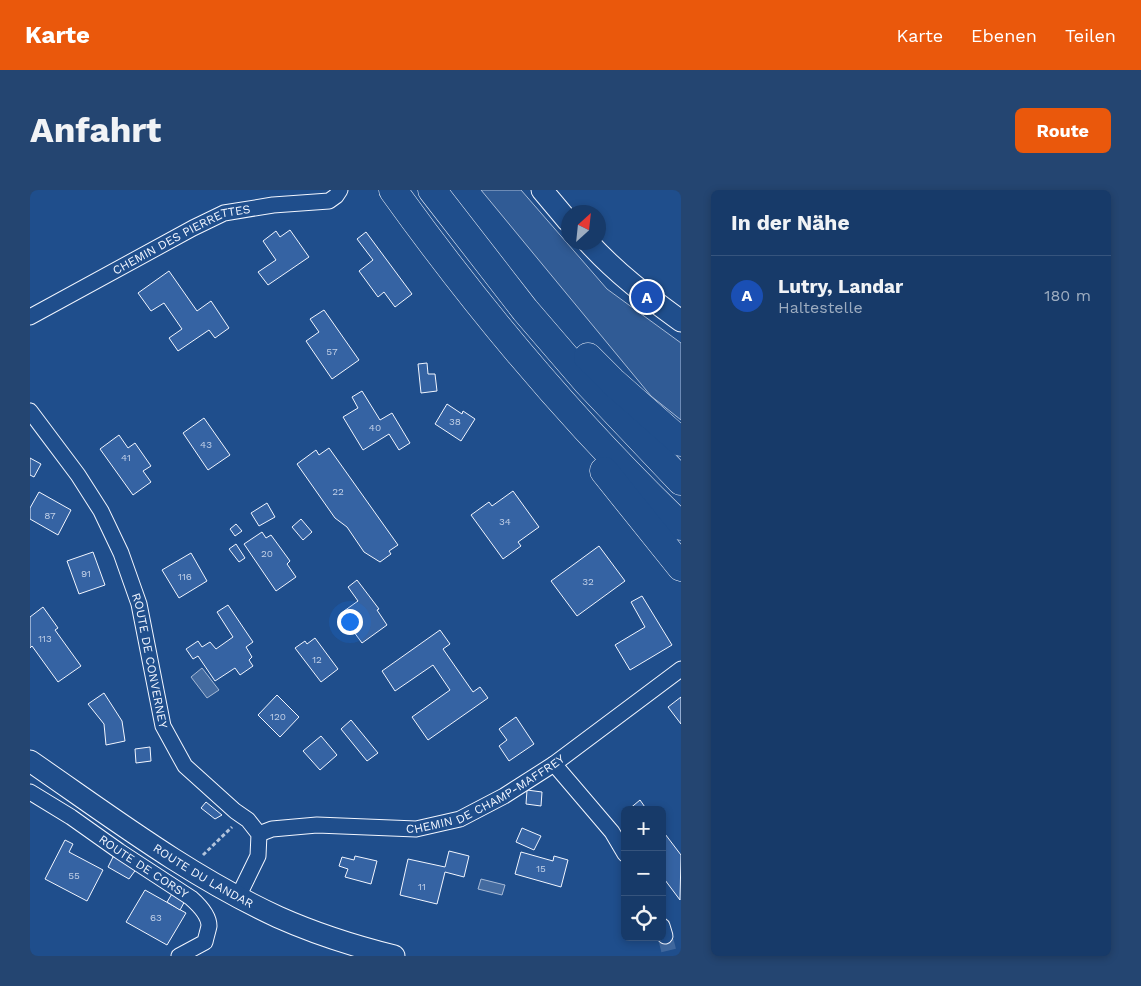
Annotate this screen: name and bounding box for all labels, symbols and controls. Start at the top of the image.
text: Karte [25,21,90,49]
text: Karte [897,25,943,46]
text: Ebenen [971,25,1037,46]
text: Teilen [1065,25,1116,46]
button: Route [1015,108,1111,153]
text: Anfahrt [30,109,161,151]
street label: CHEMIN DES PIERRETTES [110,202,251,278]
north arrow [561,205,606,250]
text: In der Nähe [731,210,850,235]
text: Lutry, Landar [778,275,903,298]
pin: A [631,278,663,316]
text: A [742,286,752,305]
text: 180 m [1044,286,1091,305]
text: Haltestelle [778,298,863,317]
house number: 57 [326,346,338,357]
house number: 38 [449,416,461,427]
house number: 40 [369,422,381,433]
house number: 43 [200,439,212,450]
house number: 41 [121,452,131,463]
house number: 22 [332,486,344,497]
house number: 87 [44,510,56,521]
house number: 34 [499,516,511,527]
house number: 20 [261,548,273,559]
house number: 91 [81,568,91,579]
house number: 116 [178,571,192,582]
house number: 32 [582,576,594,587]
street label: ROUTE DE CONVERNEY [129,591,170,730]
your location [337,609,363,635]
house number: 113 [38,633,52,644]
house number: 12 [312,654,322,665]
house number: 120 [270,711,286,722]
street label: CHEMIN DE CHAMP-MAFFREY [406,751,567,836]
map controls [621,806,666,941]
button: + [621,806,666,851]
street label: ROUTE DE CORSY [96,832,191,901]
street label: ROUTE DU LANDAR [151,841,256,911]
button: − [621,851,666,896]
house number: 15 [536,863,546,874]
house number: 55 [68,870,80,881]
house number: 11 [418,881,426,892]
button: locate [621,896,666,941]
house number: 63 [150,912,162,923]

